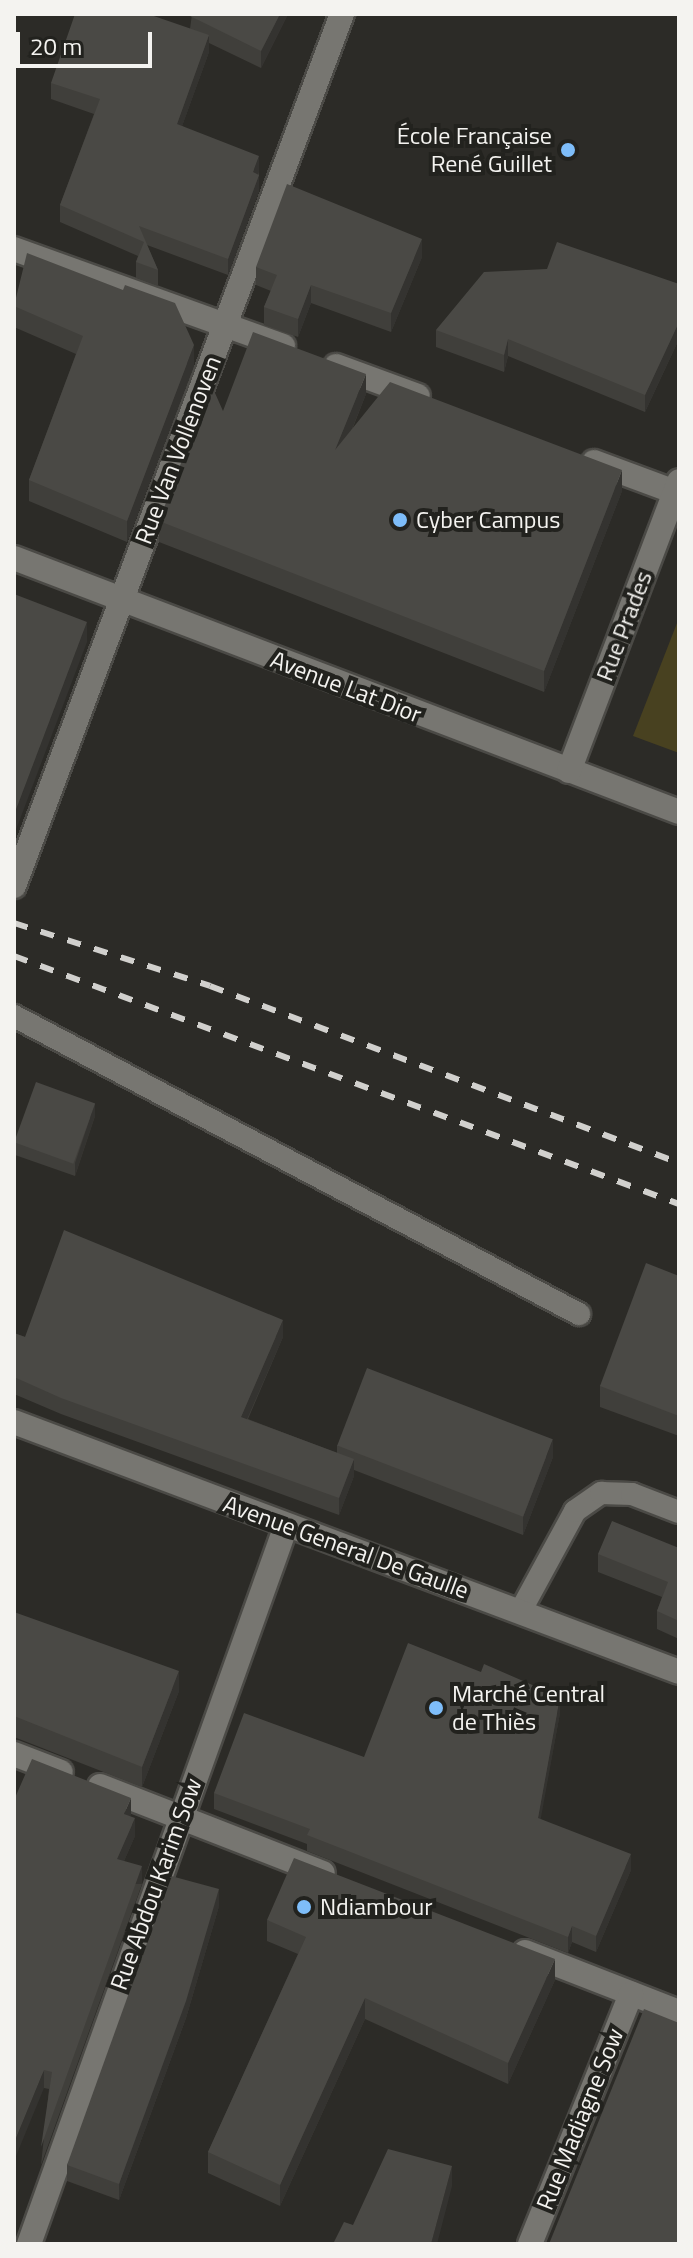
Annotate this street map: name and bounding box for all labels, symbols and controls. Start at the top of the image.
scale bar [20,16,156,66]
text: 20 m [30,28,82,64]
place label: École Française René Guillet [397,122,552,178]
marker: École Française René Guillet [559,141,577,159]
street label: Rue Van Vollenoven [129,352,227,548]
place label: Cyber Campus [416,506,560,534]
marker: Cyber Campus [391,511,409,529]
street label: Rue Prades [590,567,658,685]
street label: Avenue Lat Dior [266,645,426,729]
street label: Avenue General De Gaulle [219,1489,473,1605]
place label: Marché Central de Thiès [452,1680,605,1736]
marker: Marché Central de Thiès [427,1699,445,1717]
street label: Rue Abdou Karim Sow [104,1774,208,1994]
place label: Ndiambour [320,1893,432,1921]
marker: Ndiambour [295,1898,313,1916]
street label: Rue Madiagne Sow [530,2024,630,2214]

